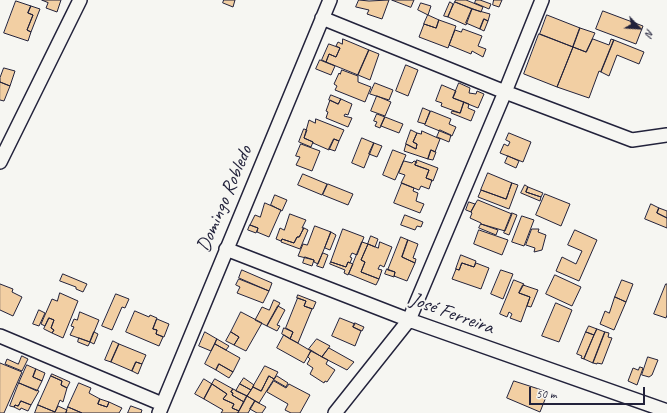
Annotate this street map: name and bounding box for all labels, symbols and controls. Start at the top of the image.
north arrow [619,8,659,48]
text: N [642,27,658,39]
street label: Domingo Robledo [192,142,258,256]
street label: José Ferreira [407,288,497,340]
scale bar [531,379,647,405]
text: 50 m [536,386,556,402]

